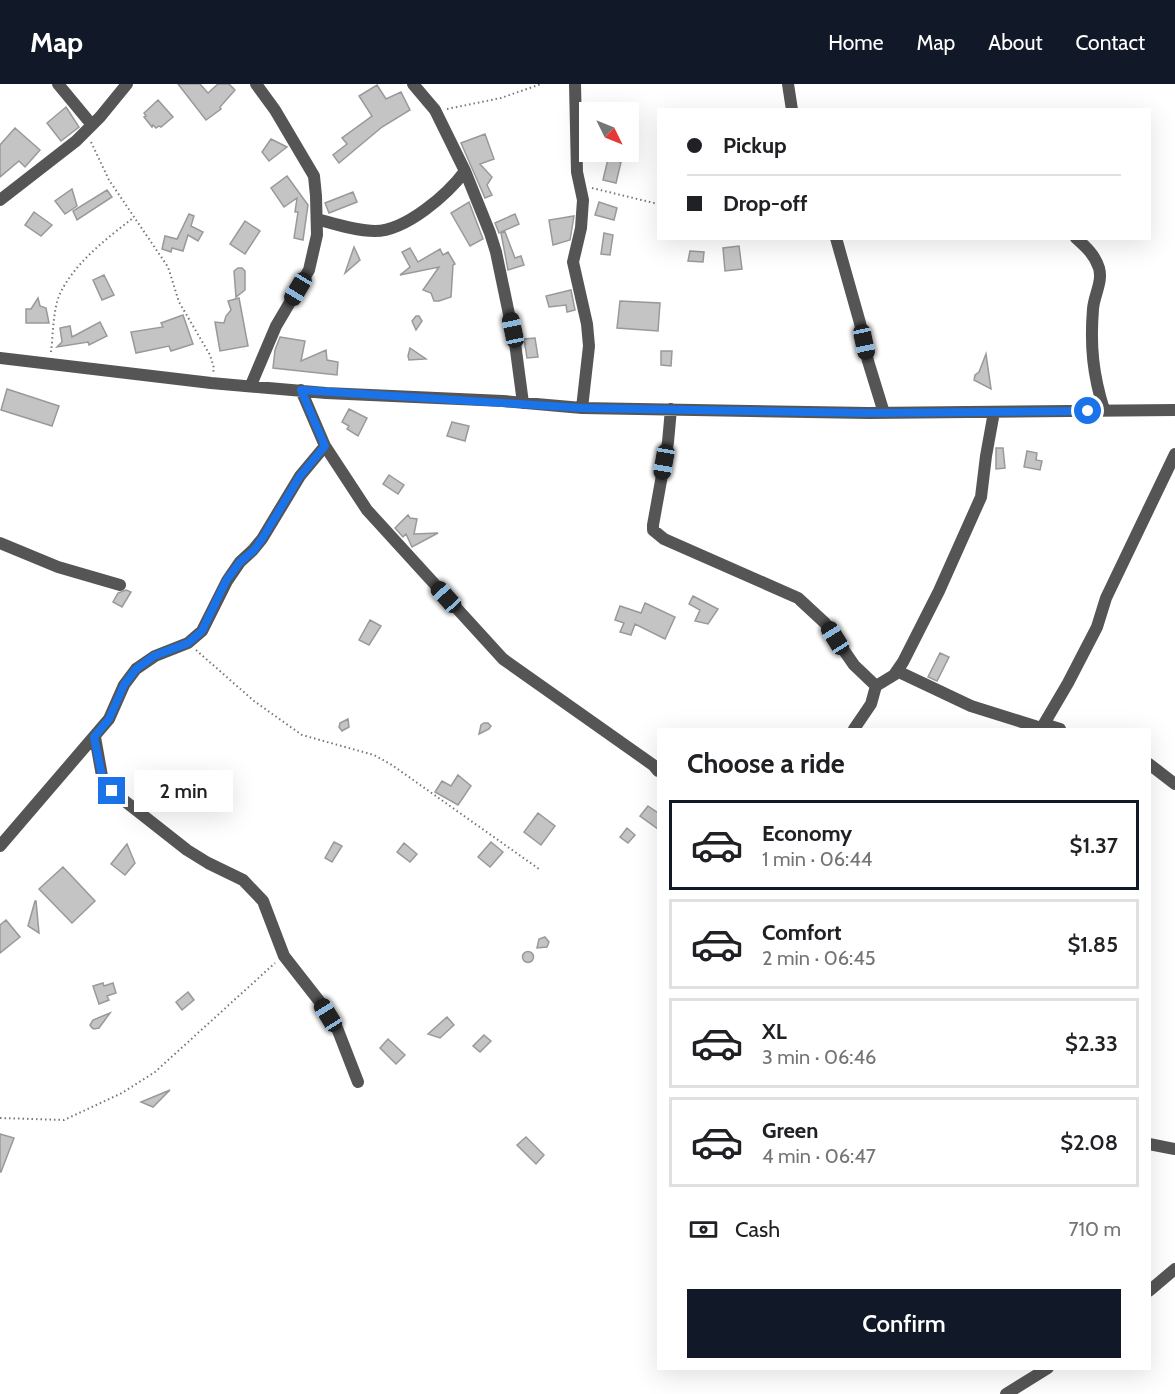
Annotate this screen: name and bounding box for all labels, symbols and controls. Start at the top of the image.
text: Map [30,25,83,59]
text: Home [828,30,884,55]
text: Map [917,30,955,55]
text: About [988,30,1042,55]
text: Contact [1075,30,1145,55]
north arrow [579,102,639,162]
map controls [579,102,639,162]
text: Pickup [723,132,787,159]
text: Drop-off [723,190,807,217]
car [281,269,315,309]
car [500,311,526,349]
car [851,323,877,361]
route start [1074,397,1101,424]
car [652,443,676,481]
car [427,578,465,616]
car [818,618,852,658]
text: Choose a ride [687,747,845,780]
callout: 2 min [133,770,232,812]
route end [98,777,125,804]
text: 2 min [159,779,208,803]
icon: car [690,818,744,872]
text: Economy [762,820,852,847]
text: $1.37 [1070,832,1118,859]
text: 1 min · 06:44 [762,847,872,871]
icon: car [690,917,744,971]
text: Comfort [762,919,841,946]
text: $1.85 [1068,931,1118,958]
text: 2 min · 06:45 [762,946,876,970]
car [311,995,345,1035]
icon: car [690,1016,744,1070]
text: XL [762,1018,787,1045]
text: $2.33 [1065,1030,1118,1057]
text: 3 min · 06:46 [762,1045,876,1069]
icon: car [690,1115,744,1169]
text: Green [762,1117,818,1144]
text: $2.08 [1060,1129,1118,1156]
text: 4 min · 06:47 [762,1144,876,1168]
icon: cash [687,1213,720,1246]
text: Cash [735,1216,780,1243]
text: 710 m [1068,1217,1121,1241]
button: Confirm [687,1289,1121,1358]

